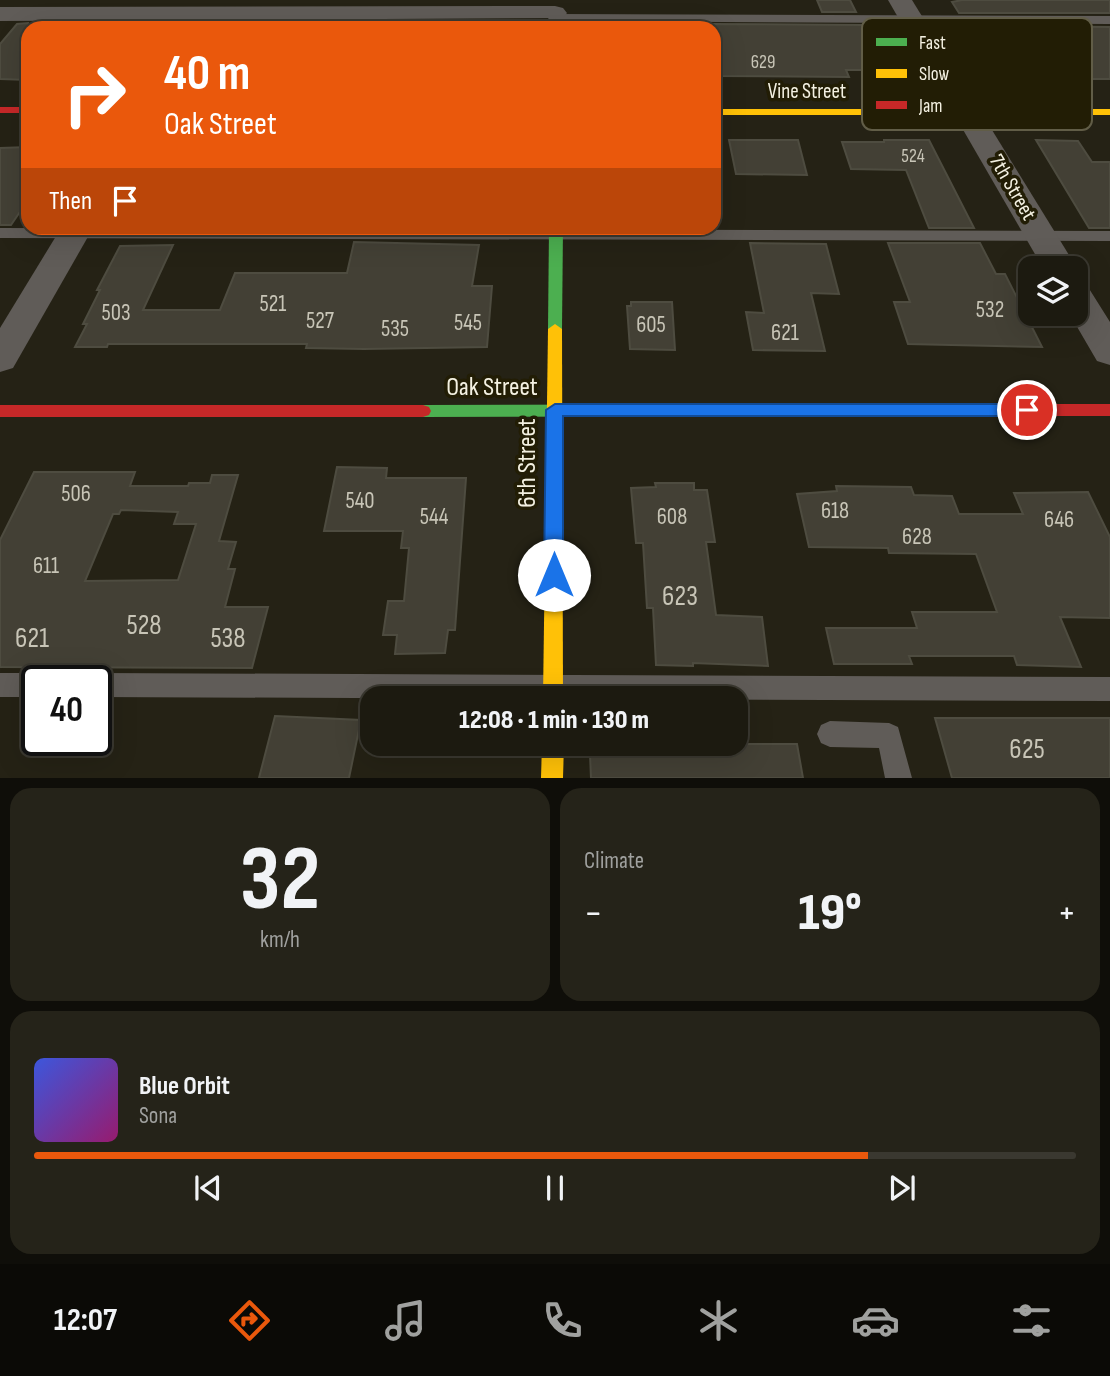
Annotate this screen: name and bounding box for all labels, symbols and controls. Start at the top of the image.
legend [862,18,1092,130]
text: Fast [919,32,946,55]
text: 40 m [164,45,250,104]
icon: right [49,49,140,140]
house number: 629 [751,51,775,74]
text: Slow [919,63,949,86]
street label: Vine Street [768,79,846,104]
text: Jam [918,95,942,118]
text: Oak Street [164,105,277,144]
house number: 524 [901,145,925,168]
street label: 7th Street [984,150,1041,225]
icon: arrive [106,182,144,220]
text: Then [49,186,92,217]
map controls [1018,256,1088,326]
button: layers [1018,256,1088,326]
house number: 521 [260,290,286,318]
house number: 532 [976,296,1004,324]
house number: 503 [101,299,131,327]
house number: 527 [306,307,334,335]
house number: 545 [454,309,482,337]
house number: 605 [636,311,666,339]
house number: 535 [381,315,409,343]
house number: 621 [771,319,799,347]
street label: Oak Street [446,372,538,403]
pin [997,380,1057,440]
icon: arrive [1008,391,1046,429]
street label: 6th Street [512,418,543,508]
house number: 506 [61,480,91,508]
house number: 540 [345,487,375,515]
house number: 618 [821,497,849,525]
house number: 544 [420,503,449,531]
house number: 608 [657,503,687,531]
house number: 646 [1044,506,1074,534]
house number: 628 [902,523,932,551]
position arrow [517,538,591,612]
house number: 611 [33,552,59,580]
house number: 623 [662,580,698,613]
house number: 528 [126,609,162,642]
house number: 621 [15,622,49,655]
house number: 538 [210,622,246,655]
speed limit sign: 40 [21,665,112,756]
text: 12:08 · 1 min · 130 m [459,705,649,736]
house number: 625 [1009,733,1045,766]
text: 32 [240,826,320,935]
text: Climate [584,847,644,875]
text: 19° [798,882,862,945]
text: − [584,891,603,936]
text: + [1057,891,1076,936]
text: km/h [260,926,300,954]
text: Blue Orbit [139,1071,230,1102]
text: Sona [139,1102,177,1130]
icon: previous [189,1169,227,1207]
icon: pause [536,1169,574,1207]
icon: next [883,1169,921,1207]
icon: directions [225,1296,274,1345]
icon: music [381,1296,430,1345]
icon: phone [538,1296,587,1345]
icon: climate [694,1296,743,1345]
icon: car [851,1296,900,1345]
icon: filters [1007,1296,1056,1345]
text: 12:07 [54,1301,117,1340]

